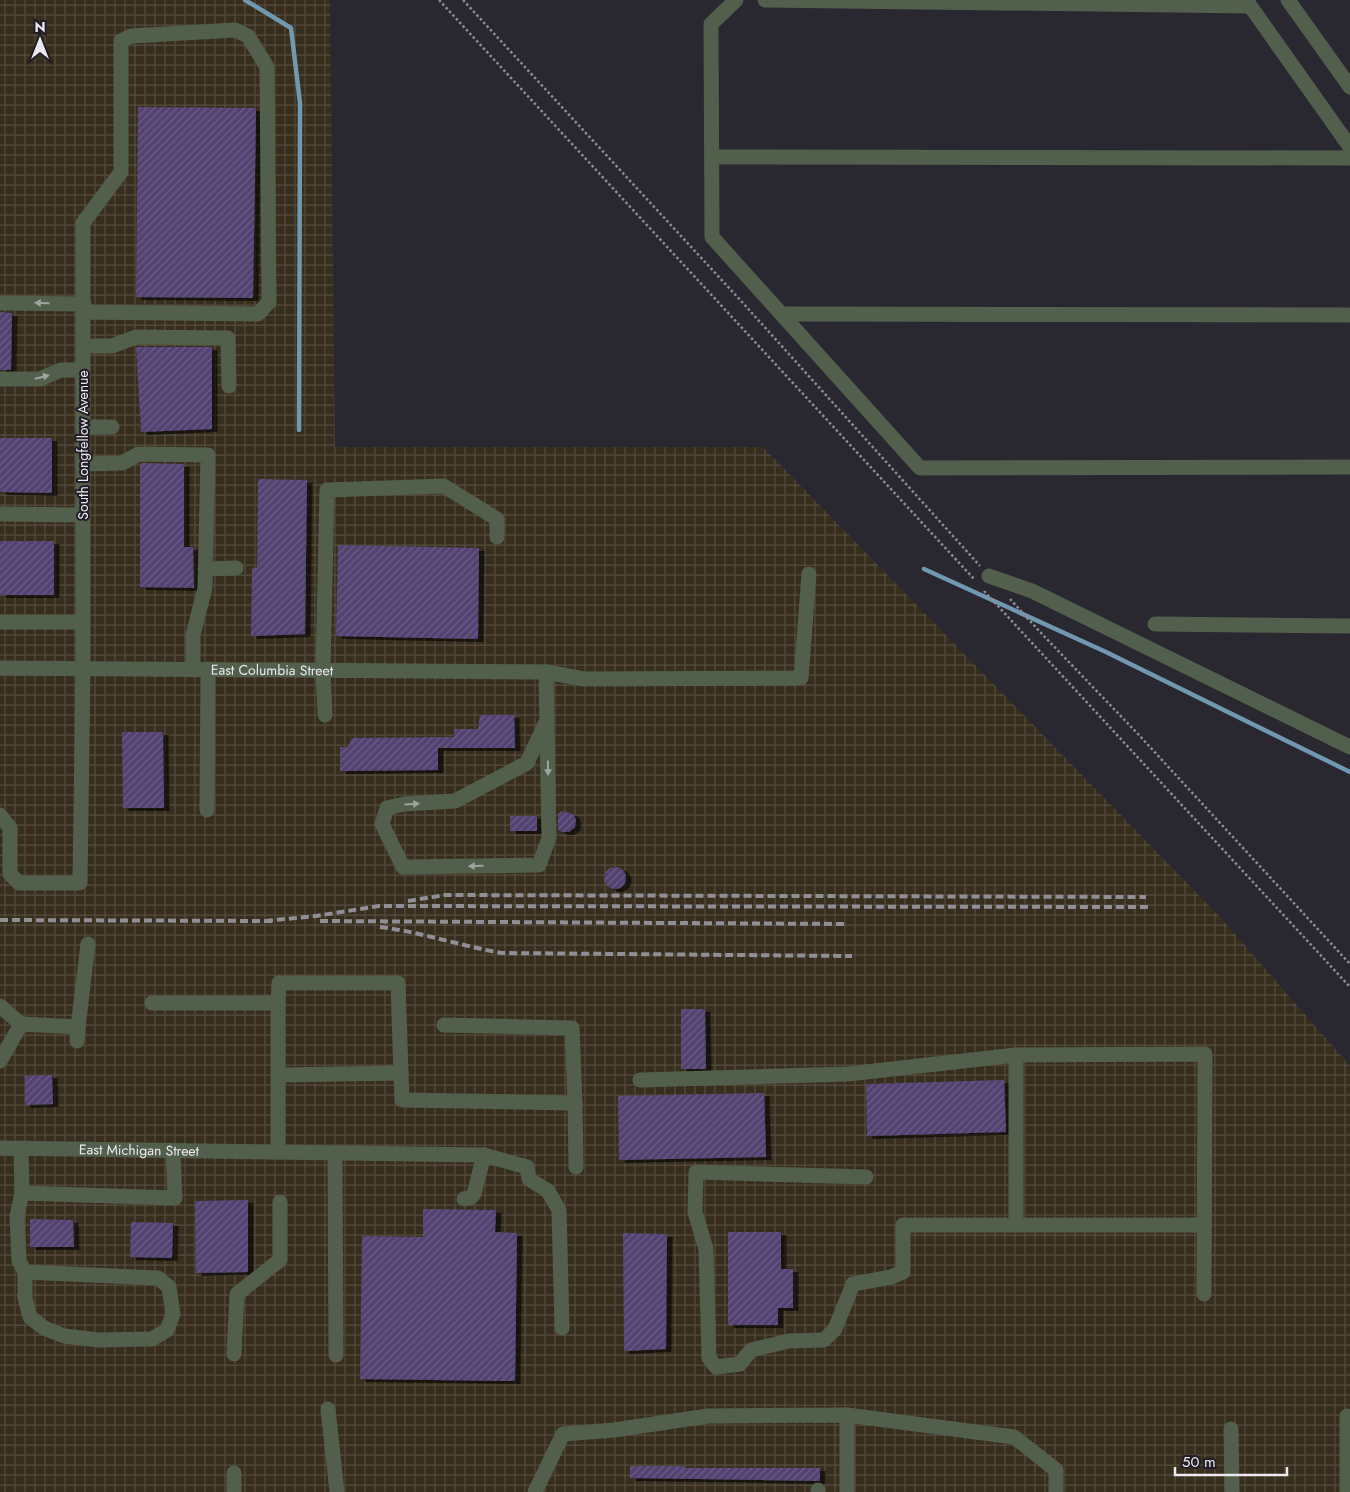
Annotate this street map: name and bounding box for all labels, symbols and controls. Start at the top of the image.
north arrow [15,15,65,65]
text: N [34,17,46,37]
one-way arrow [34,299,50,307]
street label: South Longfellow Avenue [73,370,93,520]
one-way arrow [34,373,50,381]
street label: East Columbia Street [211,660,334,680]
one-way arrow [544,761,552,777]
one-way arrow [405,799,421,807]
one-way arrow [467,862,483,870]
street label: East Michigan Street [79,1139,200,1161]
scale bar [1175,1444,1288,1476]
text: 50 m [1182,1451,1216,1473]

